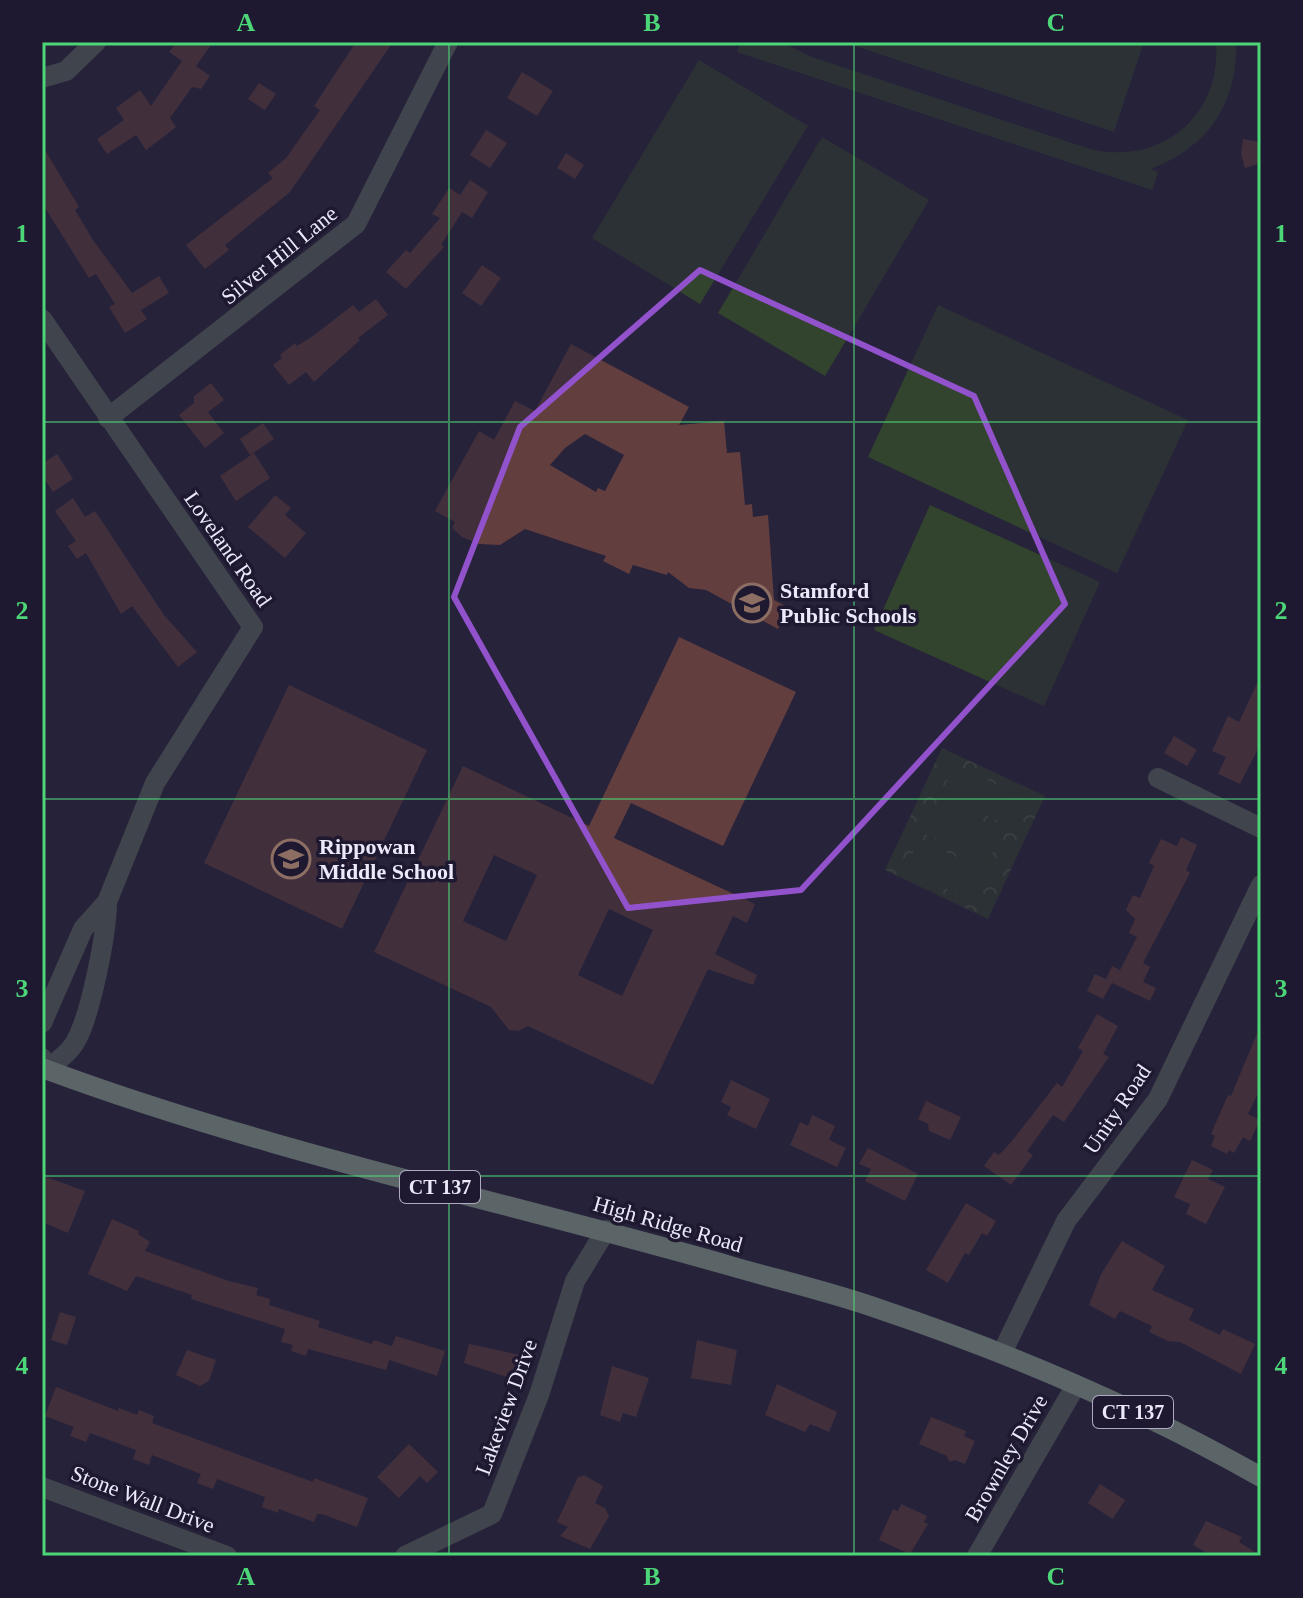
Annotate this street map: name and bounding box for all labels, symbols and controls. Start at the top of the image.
text: A [237,8,256,37]
text: B [643,8,661,37]
text: C [1047,8,1065,37]
street label: Silver Hill Lane [216,201,342,309]
text: 1 [16,219,29,248]
text: 1 [1275,219,1288,248]
street label: Loveland Road [179,487,277,611]
place label: Stamford Public Schools [780,578,917,628]
school or university icon: Stamford Public Schools [731,582,773,624]
text: 2 [16,596,29,625]
text: 2 [1275,596,1288,625]
place label: Rippowan Middle School [319,834,454,884]
school or university icon: Rippowan Middle School [270,838,312,880]
text: 3 [16,974,29,1003]
text: 3 [1275,974,1288,1003]
street label: Unity Road [1078,1060,1156,1158]
road number: CT 137 [400,1171,480,1203]
street label: High Ridge Road [591,1191,745,1257]
street label: Lakeview Drive [470,1336,542,1478]
text: 4 [16,1351,29,1380]
text: 4 [1275,1351,1288,1380]
street label: Brownley Drive [960,1390,1052,1526]
road number: CT 137 [1093,1396,1173,1428]
street label: Stone Wall Drive [68,1460,218,1538]
text: A [237,1562,256,1591]
text: B [643,1562,661,1591]
text: C [1047,1562,1065,1591]

